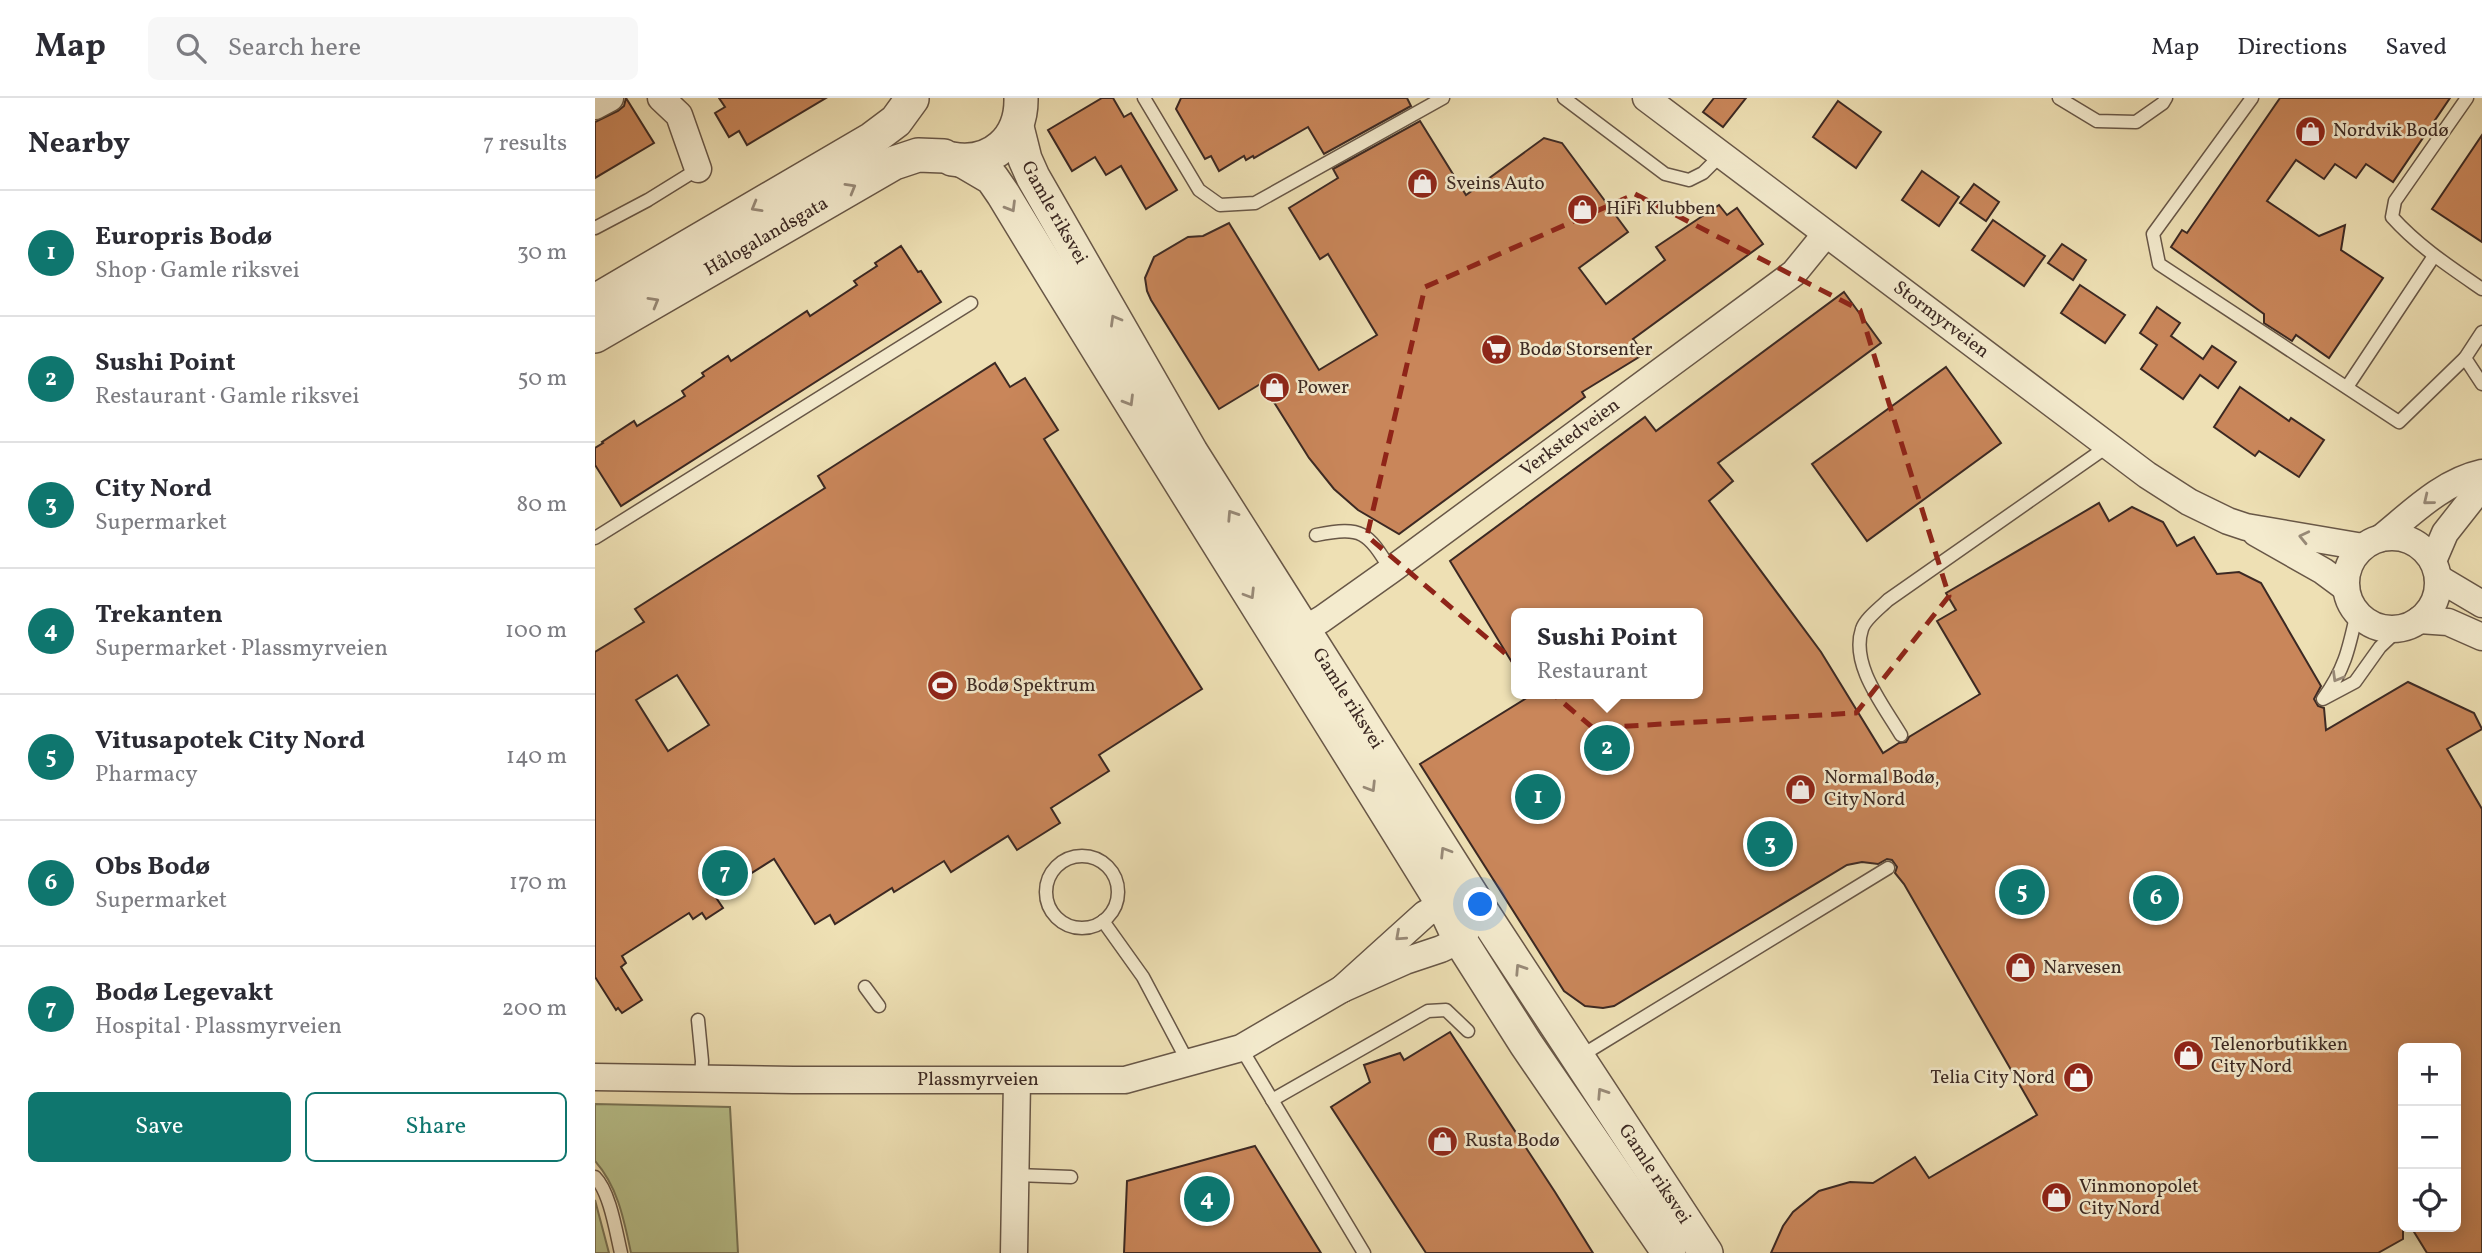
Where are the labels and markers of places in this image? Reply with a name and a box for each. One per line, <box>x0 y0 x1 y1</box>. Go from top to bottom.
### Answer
shop icon: Nordvik Bodø <box>2293 114 2327 148</box>
place label: Nordvik Bodø <box>2333 118 2449 144</box>
shop icon: Sveins Auto <box>1406 167 1440 201</box>
place label: Sveins Auto <box>1446 171 1545 197</box>
shop icon: HiFi Klubben <box>1566 192 1600 226</box>
place label: HiFi Klubben <box>1606 196 1716 222</box>
supermarket icon: Bodø Storsenter <box>1479 333 1513 367</box>
place label: Bodø Storsenter <box>1519 337 1653 363</box>
shop icon: Power <box>1257 371 1291 405</box>
place label: Power <box>1297 375 1349 401</box>
sports icon: Bodø Spektrum <box>926 669 960 703</box>
place label: Bodø Spektrum <box>966 673 1096 699</box>
pin: 2 <box>1584 722 1630 774</box>
place label: Normal Bodø, City Nord <box>1824 765 1939 813</box>
pin: 1 <box>1515 771 1561 823</box>
shop icon: Normal Bodø, City Nord <box>1784 772 1818 806</box>
pin: 3 <box>1747 818 1793 870</box>
pin: 7 <box>702 847 748 899</box>
pin: 5 <box>1999 866 2045 918</box>
pin: 6 <box>2133 872 2179 924</box>
shop icon: Narvesen <box>2003 951 2037 985</box>
place label: Narvesen <box>2043 955 2122 981</box>
place label: Telenorbutikken City Nord <box>2211 1032 2348 1080</box>
shop icon: Telenorbutikken City Nord <box>2171 1039 2205 1073</box>
shop icon: Telia City Nord <box>2061 1061 2095 1095</box>
place label: Telia City Nord <box>1930 1065 2055 1091</box>
shop icon: Rusta Bodø <box>1425 1124 1459 1158</box>
place label: Rusta Bodø <box>1465 1128 1560 1154</box>
pin: 4 <box>1184 1173 1230 1225</box>
place label: Vinmonopolet City Nord <box>2079 1174 2199 1222</box>
shop icon: Vinmonopolet City Nord <box>2039 1181 2073 1215</box>

